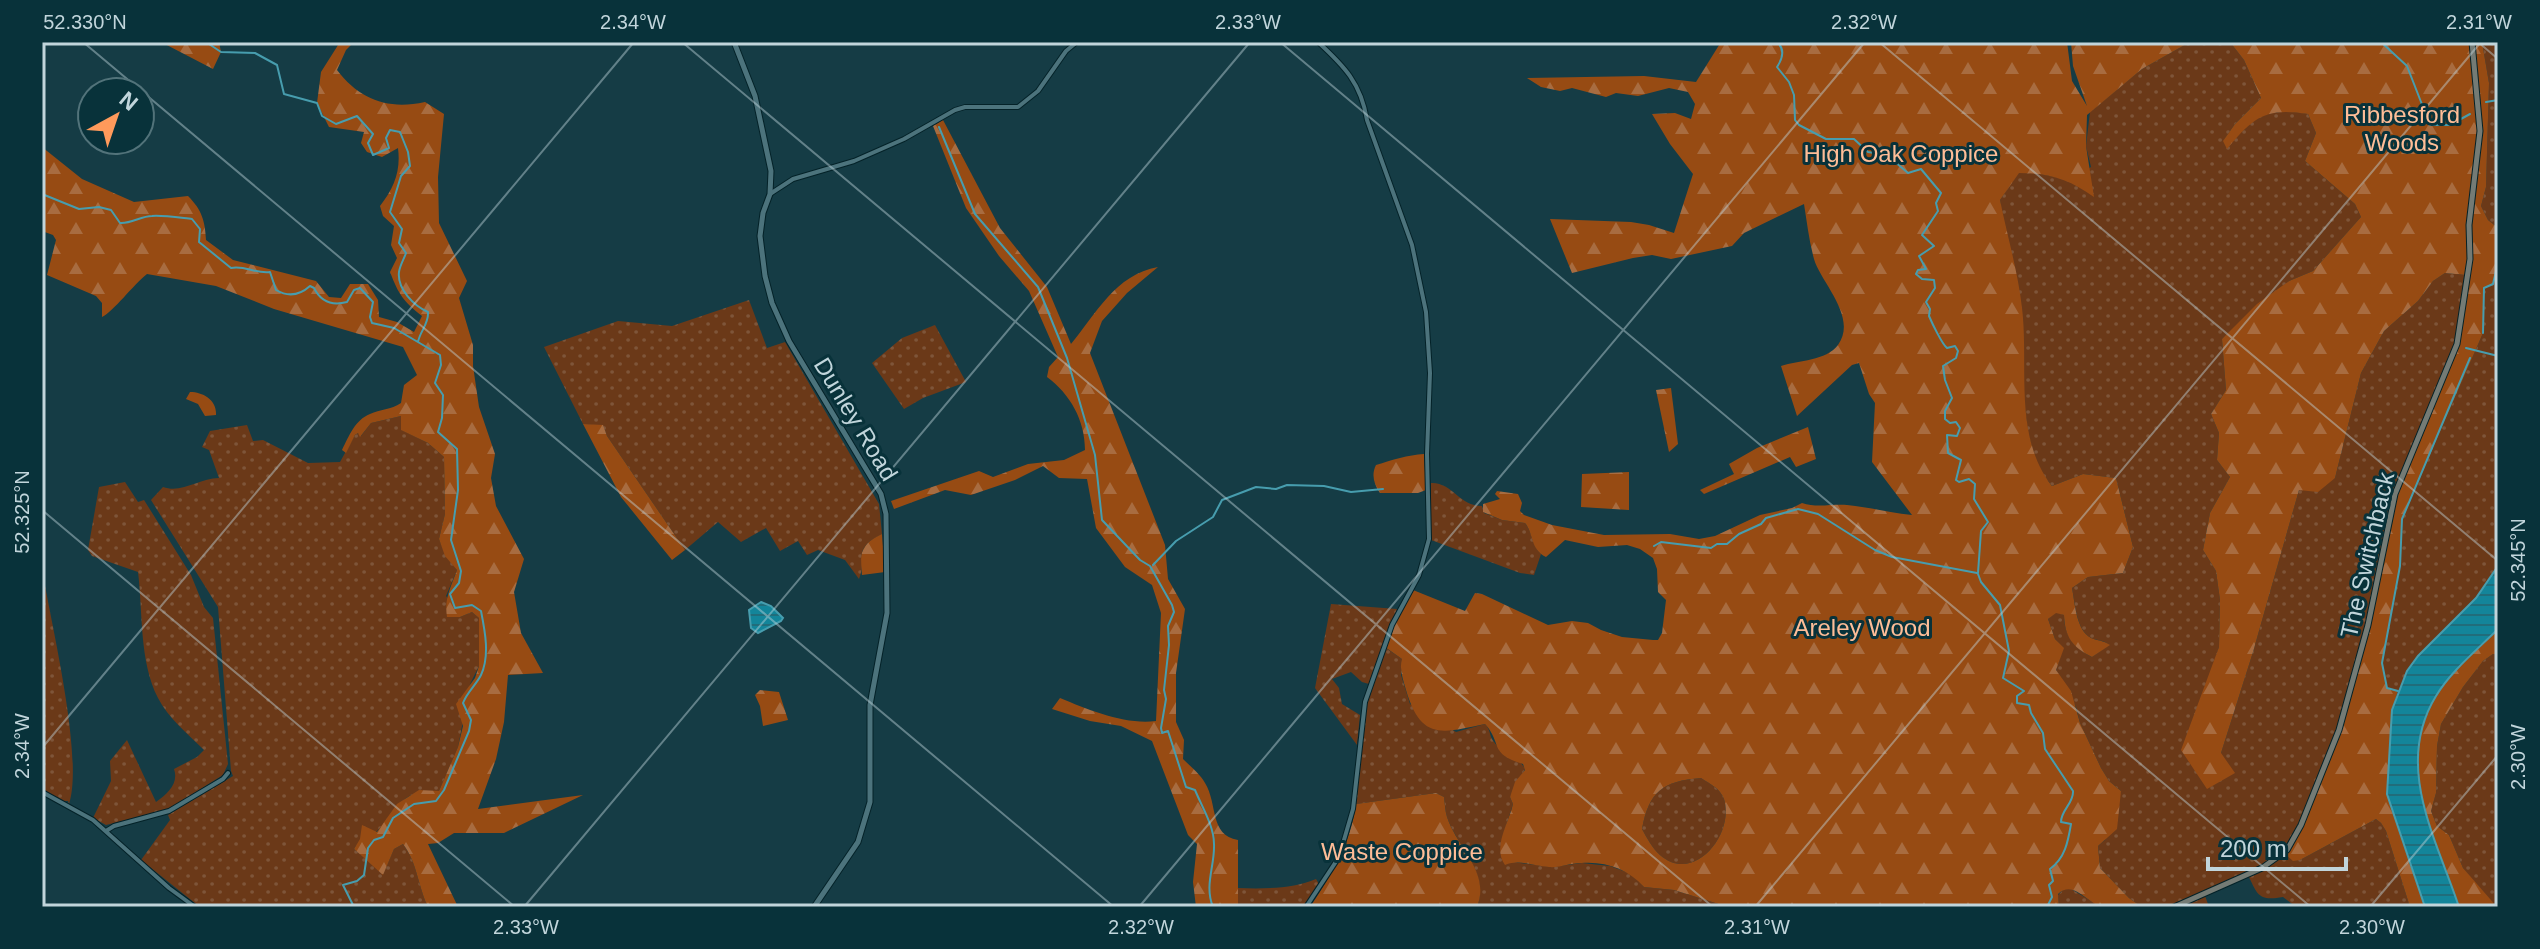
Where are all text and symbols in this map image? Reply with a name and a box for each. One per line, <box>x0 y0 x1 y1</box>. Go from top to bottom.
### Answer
text: 52.330°N <box>43 11 127 33</box>
text: 2.34°W <box>600 11 666 33</box>
text: 2.33°W <box>1215 11 1281 33</box>
text: 2.32°W <box>1831 11 1897 33</box>
text: 2.31°W <box>2446 11 2512 33</box>
north arrow <box>76 76 156 156</box>
text: N <box>114 86 143 116</box>
park label: Ribbesford Woods <box>2344 101 2460 156</box>
park label: High Oak Coppice <box>1804 140 1998 167</box>
street label: Dunley Road <box>809 353 903 485</box>
street label: The Switchback <box>2335 468 2399 641</box>
text: 52.325°N <box>11 470 33 554</box>
text: 52.345°N <box>2507 518 2529 602</box>
park label: Areley Wood <box>1794 614 1930 641</box>
text: 2.34°W <box>11 713 33 779</box>
text: 2.30°W <box>2507 724 2529 790</box>
scale bar <box>2208 821 2346 871</box>
text: 200 m <box>2220 835 2287 862</box>
park label: Waste Coppice <box>1321 838 1483 865</box>
text: 2.33°W <box>493 916 559 938</box>
text: 2.32°W <box>1108 916 1174 938</box>
text: 2.31°W <box>1724 916 1790 938</box>
text: 2.30°W <box>2339 916 2405 938</box>

